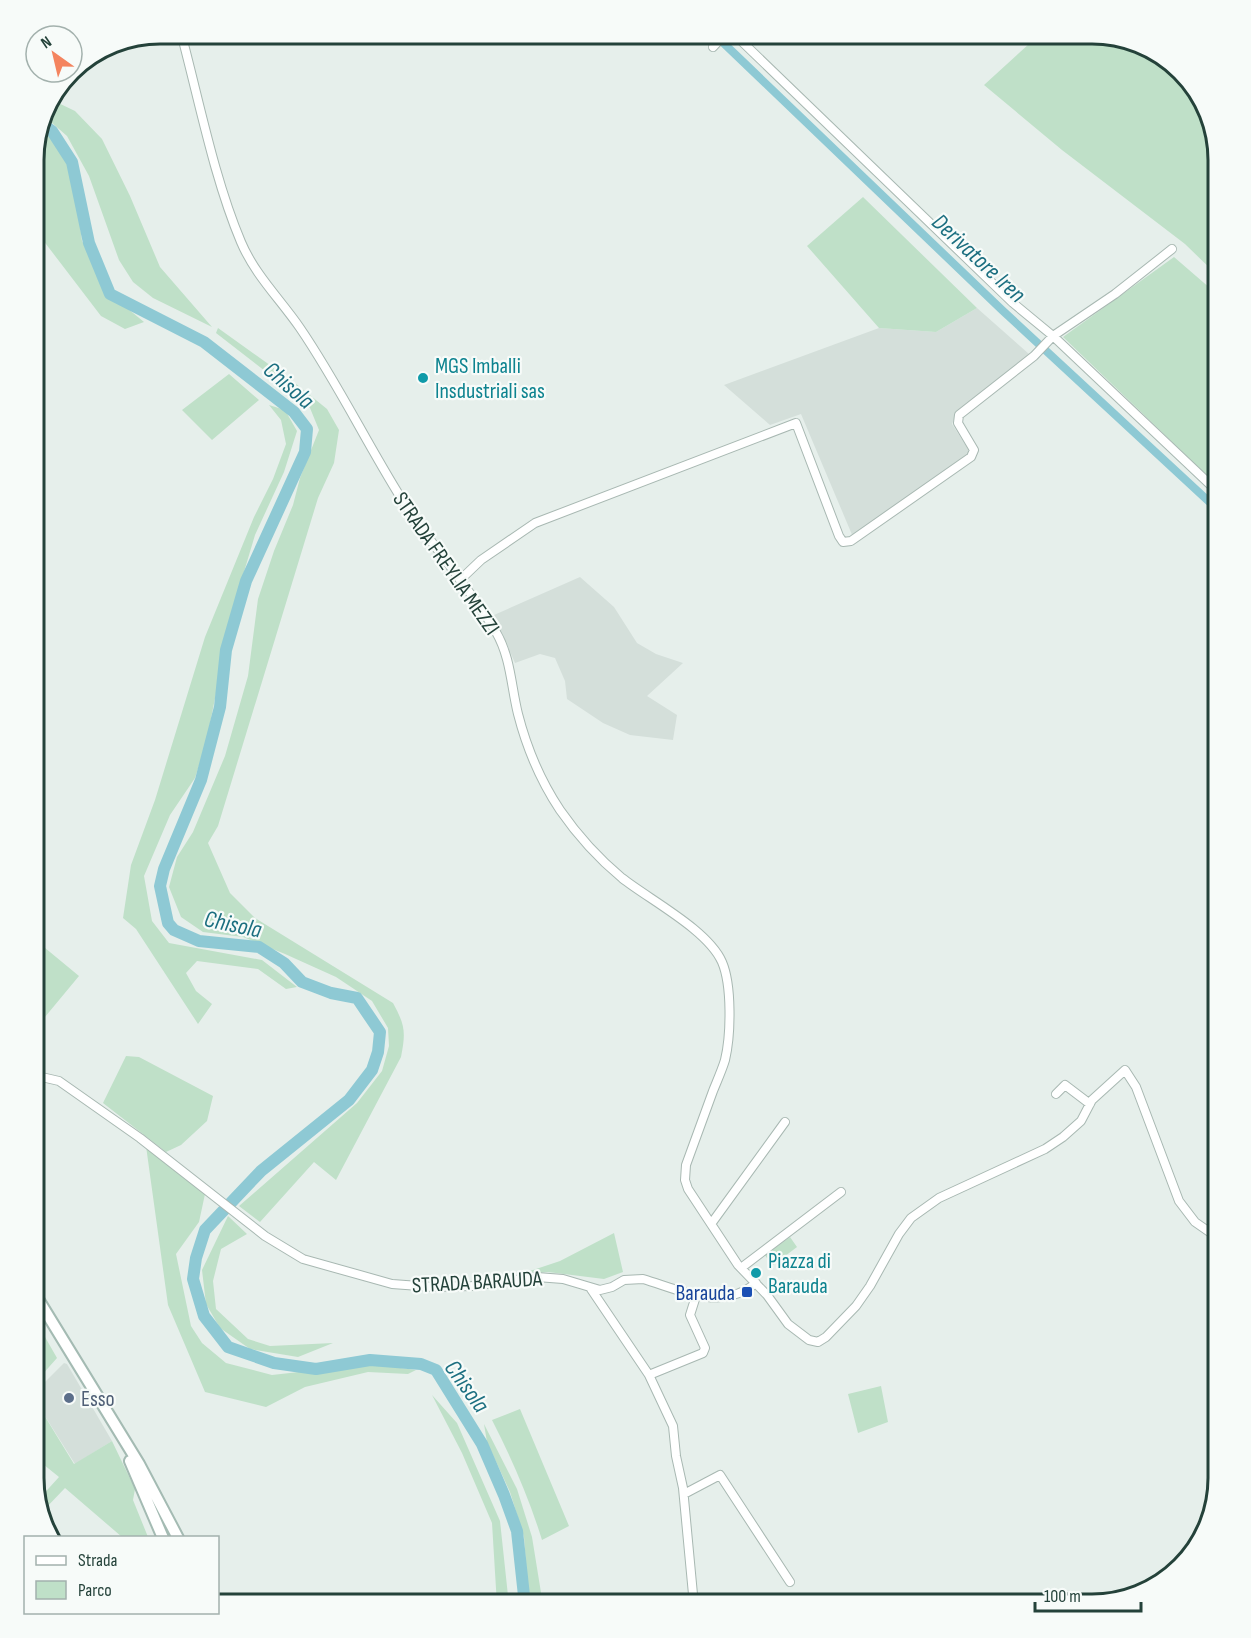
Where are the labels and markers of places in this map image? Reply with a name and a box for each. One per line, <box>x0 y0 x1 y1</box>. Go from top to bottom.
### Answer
place label: MGS Imballi Insdustriali sas <box>435 353 545 405</box>
marker: MGS Imballi Insdustriali sas <box>416 371 430 385</box>
place label: Piazza di Barauda <box>768 1248 831 1300</box>
marker: Piazza di Barauda <box>749 1266 763 1280</box>
place label: Barauda <box>675 1280 735 1307</box>
marker: Barauda <box>740 1285 754 1299</box>
place label: Esso <box>81 1386 115 1413</box>
marker: Esso <box>62 1391 76 1405</box>

